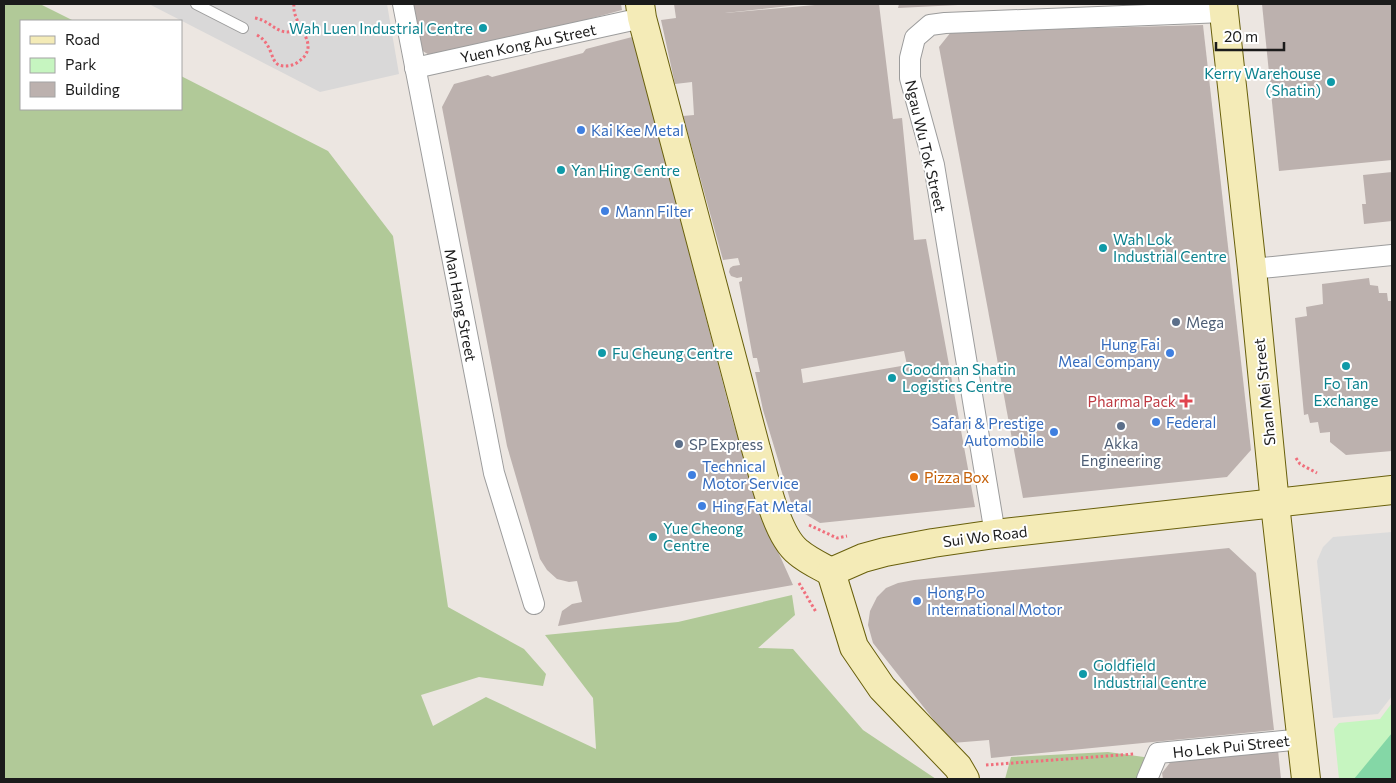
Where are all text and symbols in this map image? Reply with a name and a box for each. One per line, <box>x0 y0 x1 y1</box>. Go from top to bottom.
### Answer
place label: Wah Luen Industrial Centre <box>289 19 473 37</box>
legend <box>20 20 182 110</box>
street label: Yuen Kong Au Street <box>458 20 598 66</box>
scale bar <box>1216 20 1284 52</box>
marker: Wah Luen Industrial Centre <box>477 22 489 34</box>
text: 20 m <box>1224 27 1258 45</box>
text: Road <box>65 30 100 48</box>
text: Park <box>65 55 96 73</box>
place label: Kerry Warehouse (Shatin) <box>1204 64 1321 99</box>
marker: Kerry Warehouse (Shatin) <box>1325 76 1337 88</box>
street label: Ngau Wu Tok Street <box>902 78 950 214</box>
text: Building <box>65 80 120 98</box>
place label: Kai Kee Metal <box>591 121 684 139</box>
marker: Kai Kee Metal <box>575 124 587 136</box>
place label: Yan Hing Centre <box>571 161 680 179</box>
marker: Yan Hing Centre <box>555 164 567 176</box>
place label: Mann Filter <box>615 202 693 220</box>
marker: Mann Filter <box>599 205 611 217</box>
place label: Wah Lok Industrial Centre <box>1113 230 1227 265</box>
marker: Wah Lok Industrial Centre <box>1097 242 1109 254</box>
street label: Man Hang Street <box>441 247 481 363</box>
place label: Mega <box>1186 313 1224 331</box>
marker: Mega <box>1170 316 1182 328</box>
place label: Hung Fai Meal Company <box>1058 335 1160 370</box>
street label: Shan Mei Street <box>1249 337 1279 447</box>
place label: Fu Cheung Centre <box>612 344 733 362</box>
marker: Fu Cheung Centre <box>596 347 608 359</box>
marker: Hung Fai Meal Company <box>1164 347 1176 359</box>
place label: Goodman Shatin Logistics Centre <box>902 360 1016 395</box>
marker: Fo Tan Exchange <box>1340 360 1352 372</box>
marker: Goodman Shatin Logistics Centre <box>886 372 898 384</box>
place label: Fo Tan Exchange <box>1314 374 1379 409</box>
place label: Pharma Pack <box>1088 392 1176 410</box>
marker: Pharma Pack <box>1180 395 1192 407</box>
place label: Federal <box>1166 413 1216 431</box>
place label: Safari & Prestige Automobile <box>931 414 1044 449</box>
marker: Federal <box>1150 416 1162 428</box>
marker: Akka Engineering <box>1115 420 1127 432</box>
marker: Safari & Prestige Automobile <box>1048 426 1060 438</box>
place label: Akka Engineering <box>1081 434 1161 469</box>
place label: SP Express <box>689 435 763 453</box>
marker: SP Express <box>673 438 685 450</box>
place label: Technical Motor Service <box>702 457 799 492</box>
place label: Pizza Box <box>924 468 989 486</box>
marker: Technical Motor Service <box>686 469 698 481</box>
marker: Pizza Box <box>908 471 920 483</box>
place label: Hing Fat Metal <box>712 497 812 515</box>
marker: Hing Fat Metal <box>696 500 708 512</box>
place label: Yue Cheong Centre <box>663 519 743 554</box>
street label: Sui Wo Road <box>942 522 1028 550</box>
marker: Yue Cheong Centre <box>647 531 659 543</box>
place label: Hong Po International Motor <box>927 583 1062 618</box>
marker: Hong Po International Motor <box>911 595 923 607</box>
place label: Goldfield Industrial Centre <box>1093 656 1207 691</box>
marker: Goldfield Industrial Centre <box>1077 668 1089 680</box>
street label: Ho Lek Pui Street <box>1172 731 1290 761</box>

